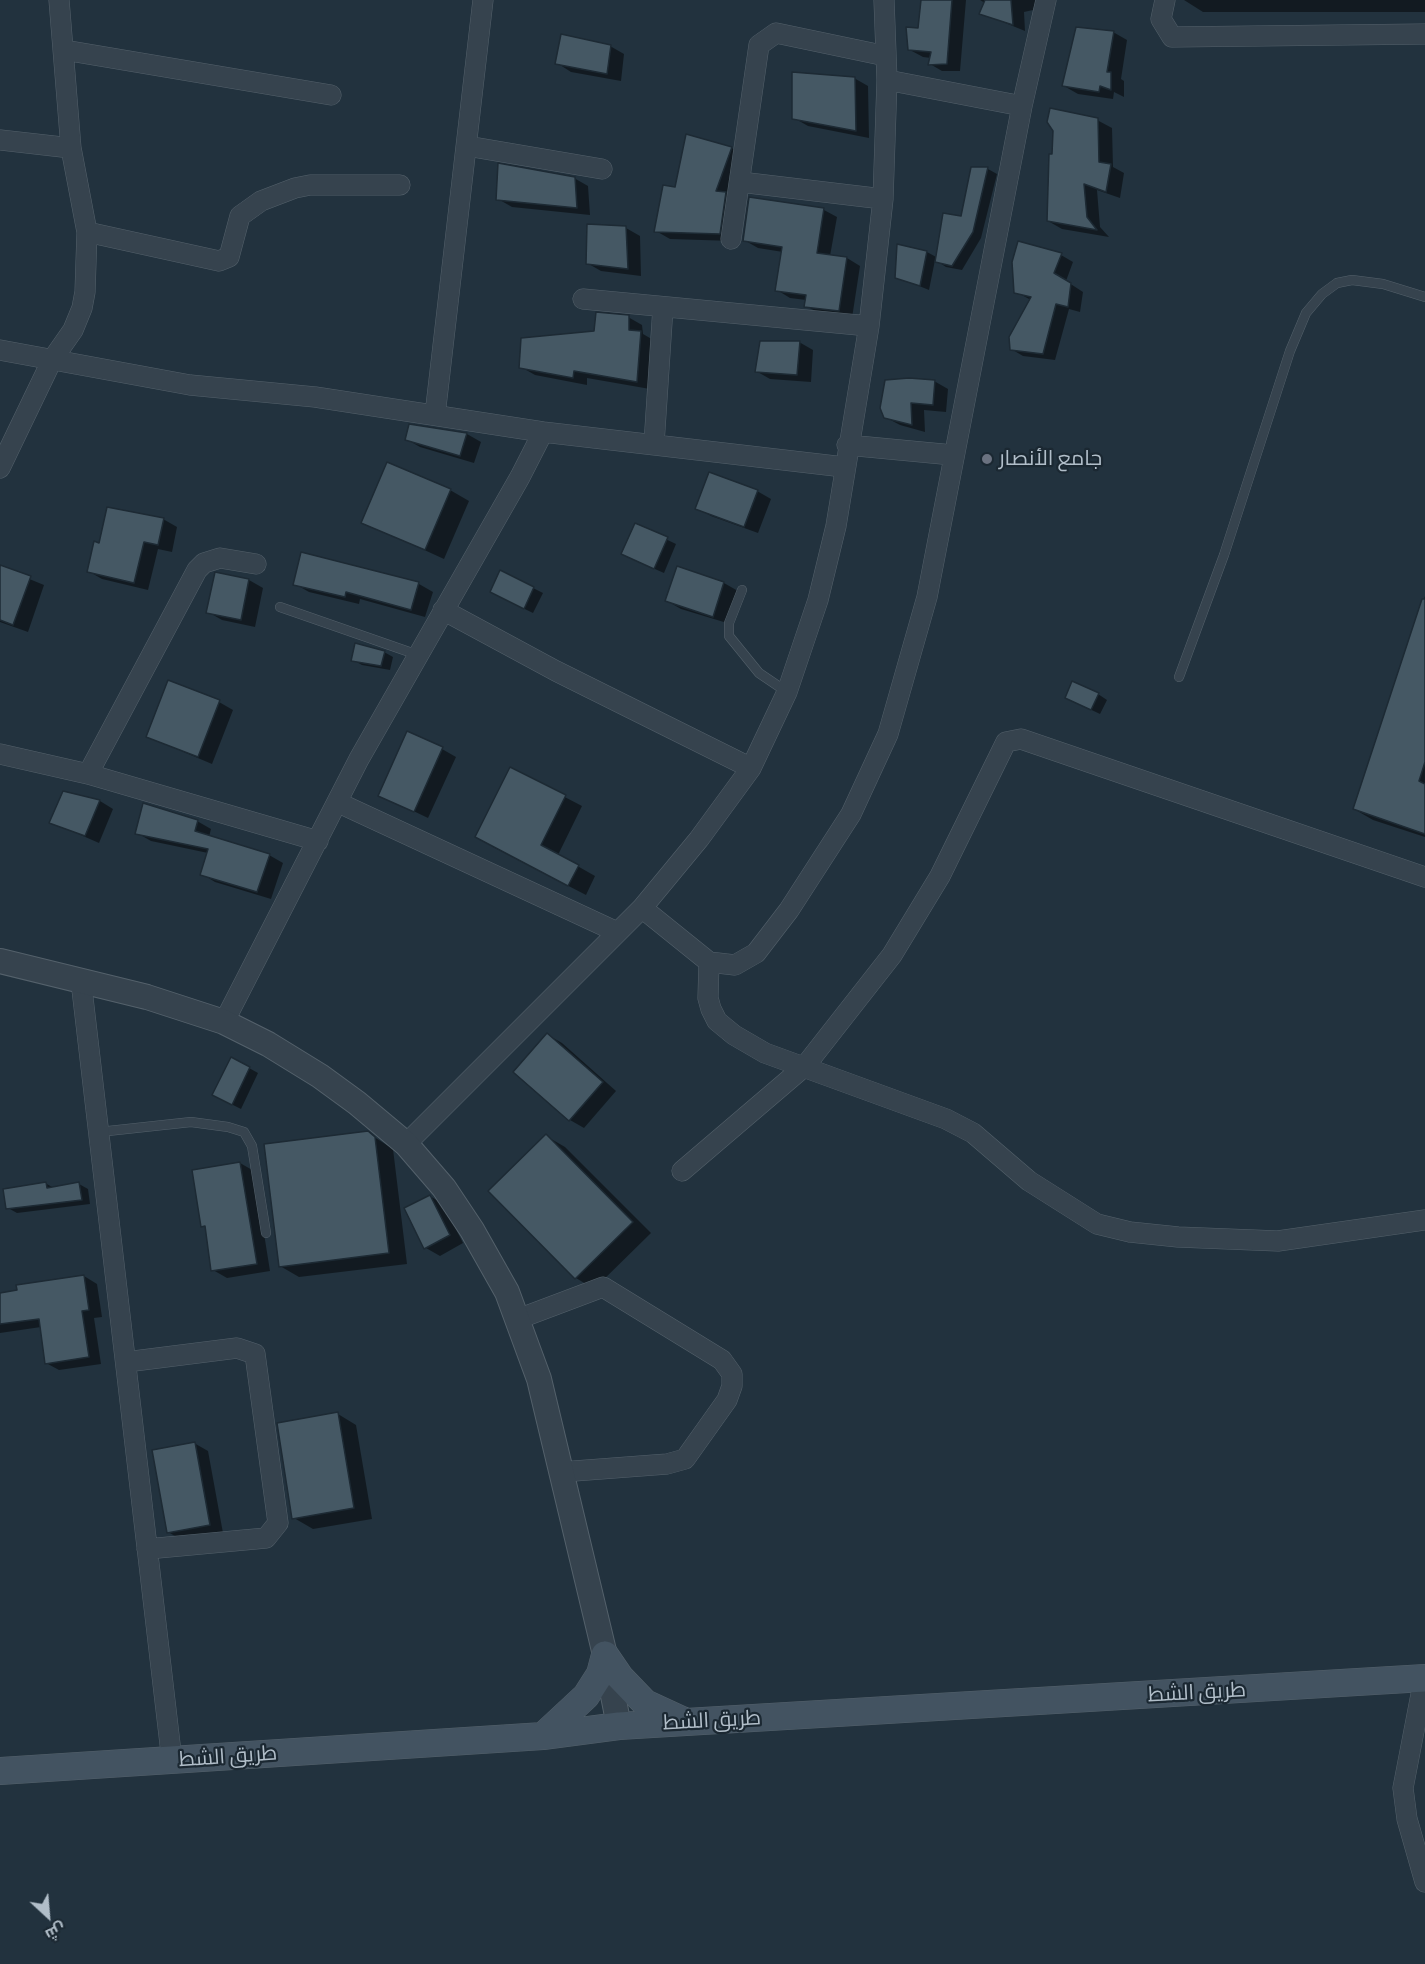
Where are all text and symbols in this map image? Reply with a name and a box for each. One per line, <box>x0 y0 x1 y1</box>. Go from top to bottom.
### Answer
place label: جامع الأنصار <box>999 446 1102 472</box>
marker: جامع الأنصار <box>980 452 994 466</box>
street label: طريق الشط <box>1147 1678 1247 1708</box>
street label: طريق الشط <box>662 1706 762 1736</box>
street label: طريق الشط <box>178 1741 278 1773</box>
north arrow <box>18 1886 78 1946</box>
text: ش <box>42 1918 70 1947</box>

